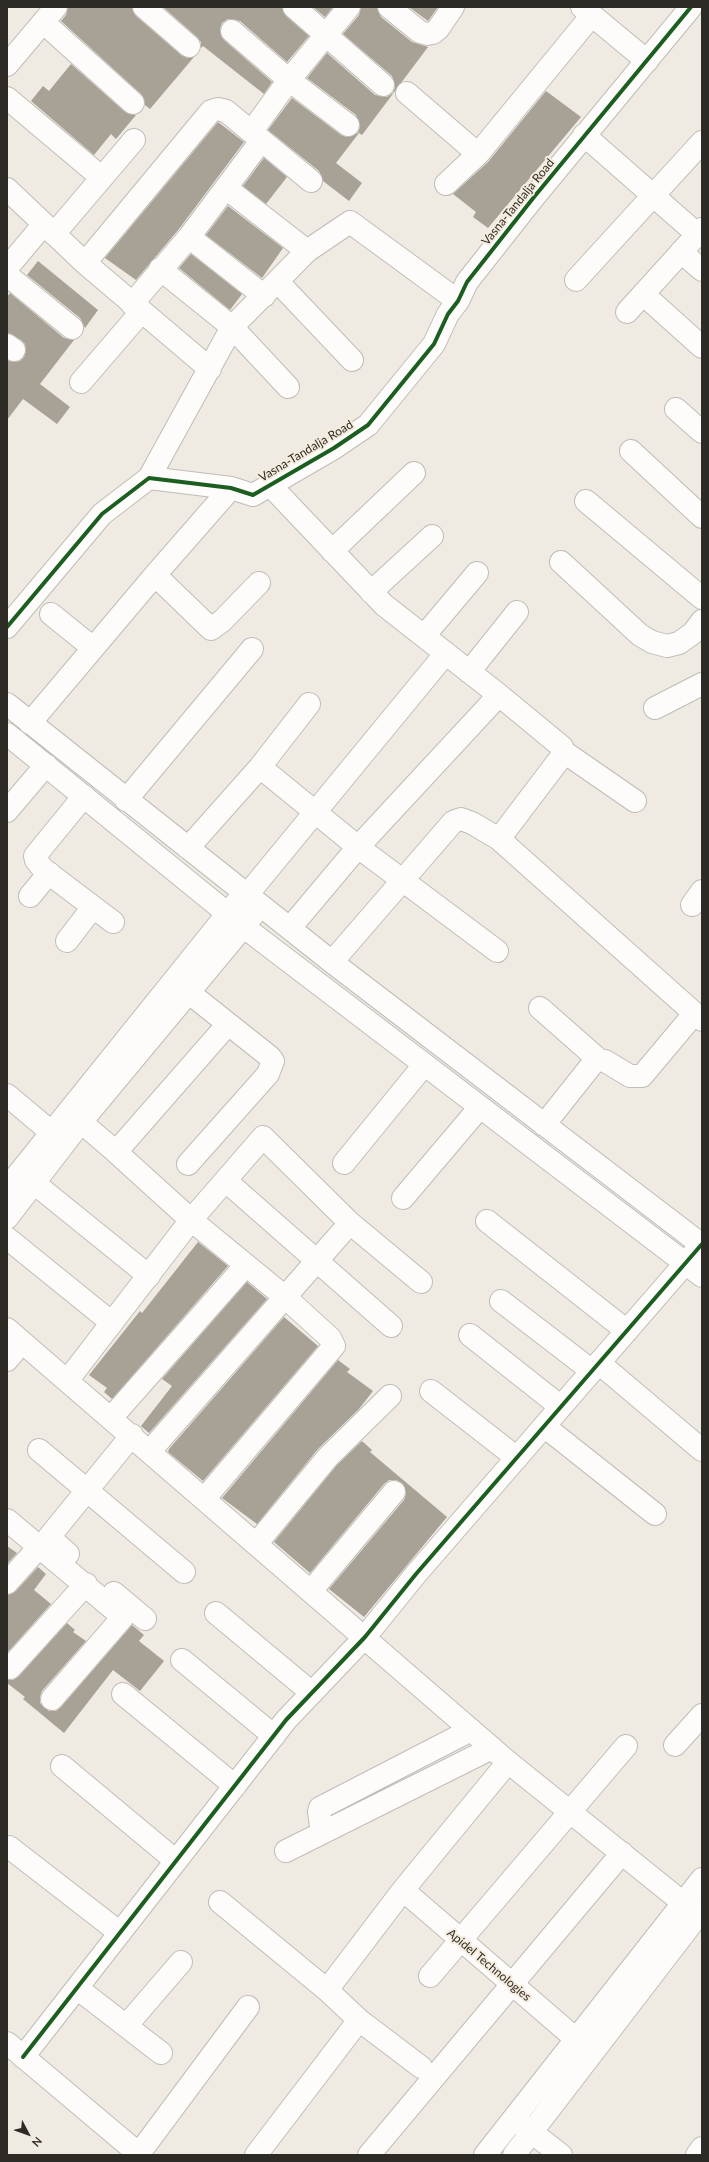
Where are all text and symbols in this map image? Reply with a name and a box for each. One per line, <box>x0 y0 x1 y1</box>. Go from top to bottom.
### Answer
street label: Vasna-Tandalja Road <box>479 156 557 248</box>
street label: Vasna-Tandalja Road <box>256 417 356 485</box>
street label: Apidel Technologies <box>444 1926 534 2004</box>
north arrow <box>8 2114 48 2154</box>
text: N <box>30 2135 45 2150</box>

